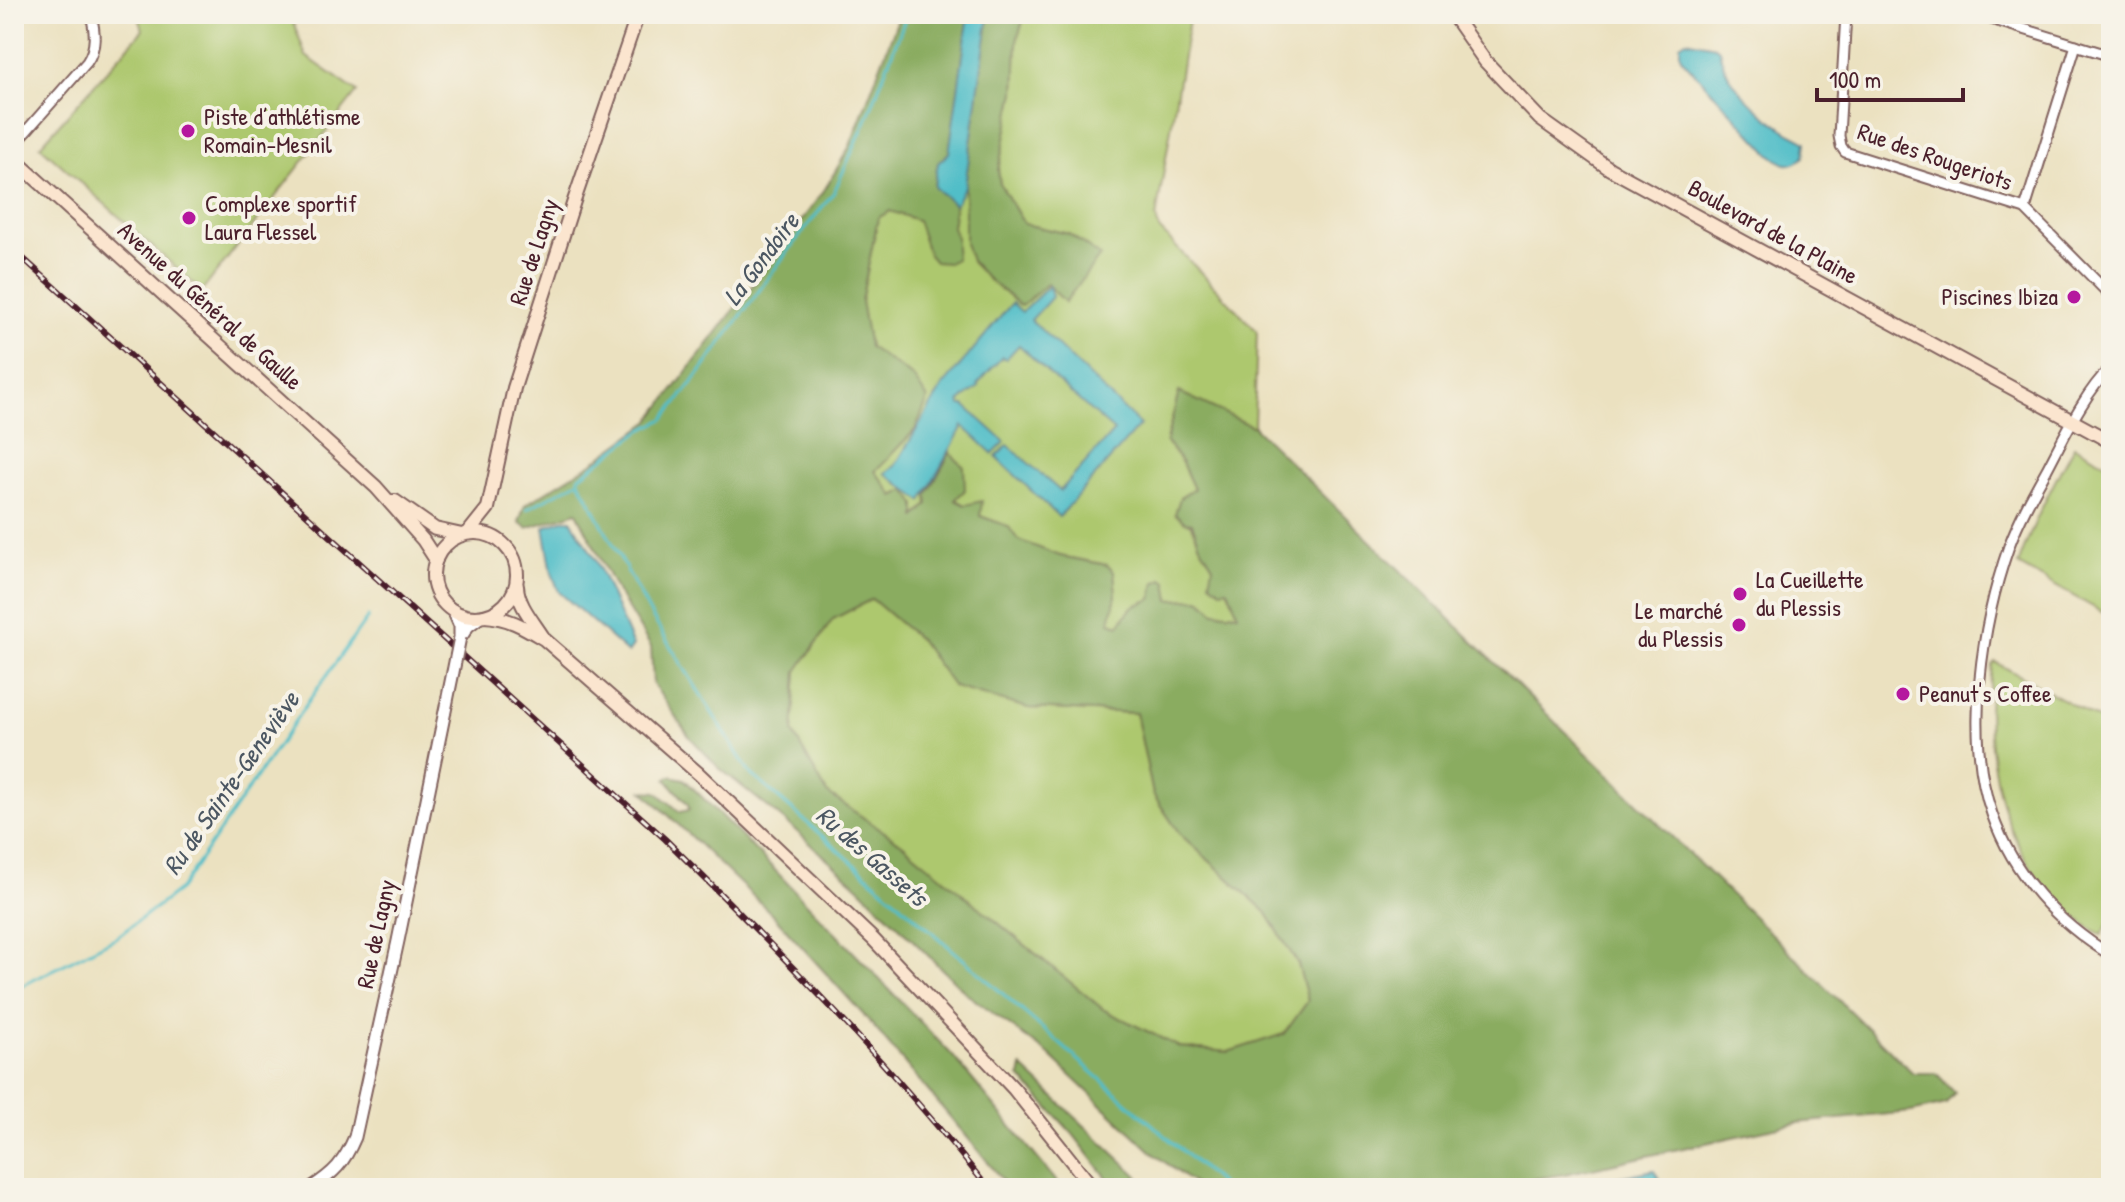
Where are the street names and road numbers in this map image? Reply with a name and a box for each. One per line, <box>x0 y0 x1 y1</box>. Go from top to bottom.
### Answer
street label: Rue des Rougeriots <box>1854 115 2017 197</box>
street label: Boulevard de la Plaine <box>1683 171 1864 291</box>
street label: Rue de Lagny <box>501 194 565 309</box>
street label: Avenue du Général de Gaulle <box>112 214 310 397</box>
street label: Rue de Lagny <box>348 877 402 991</box>

